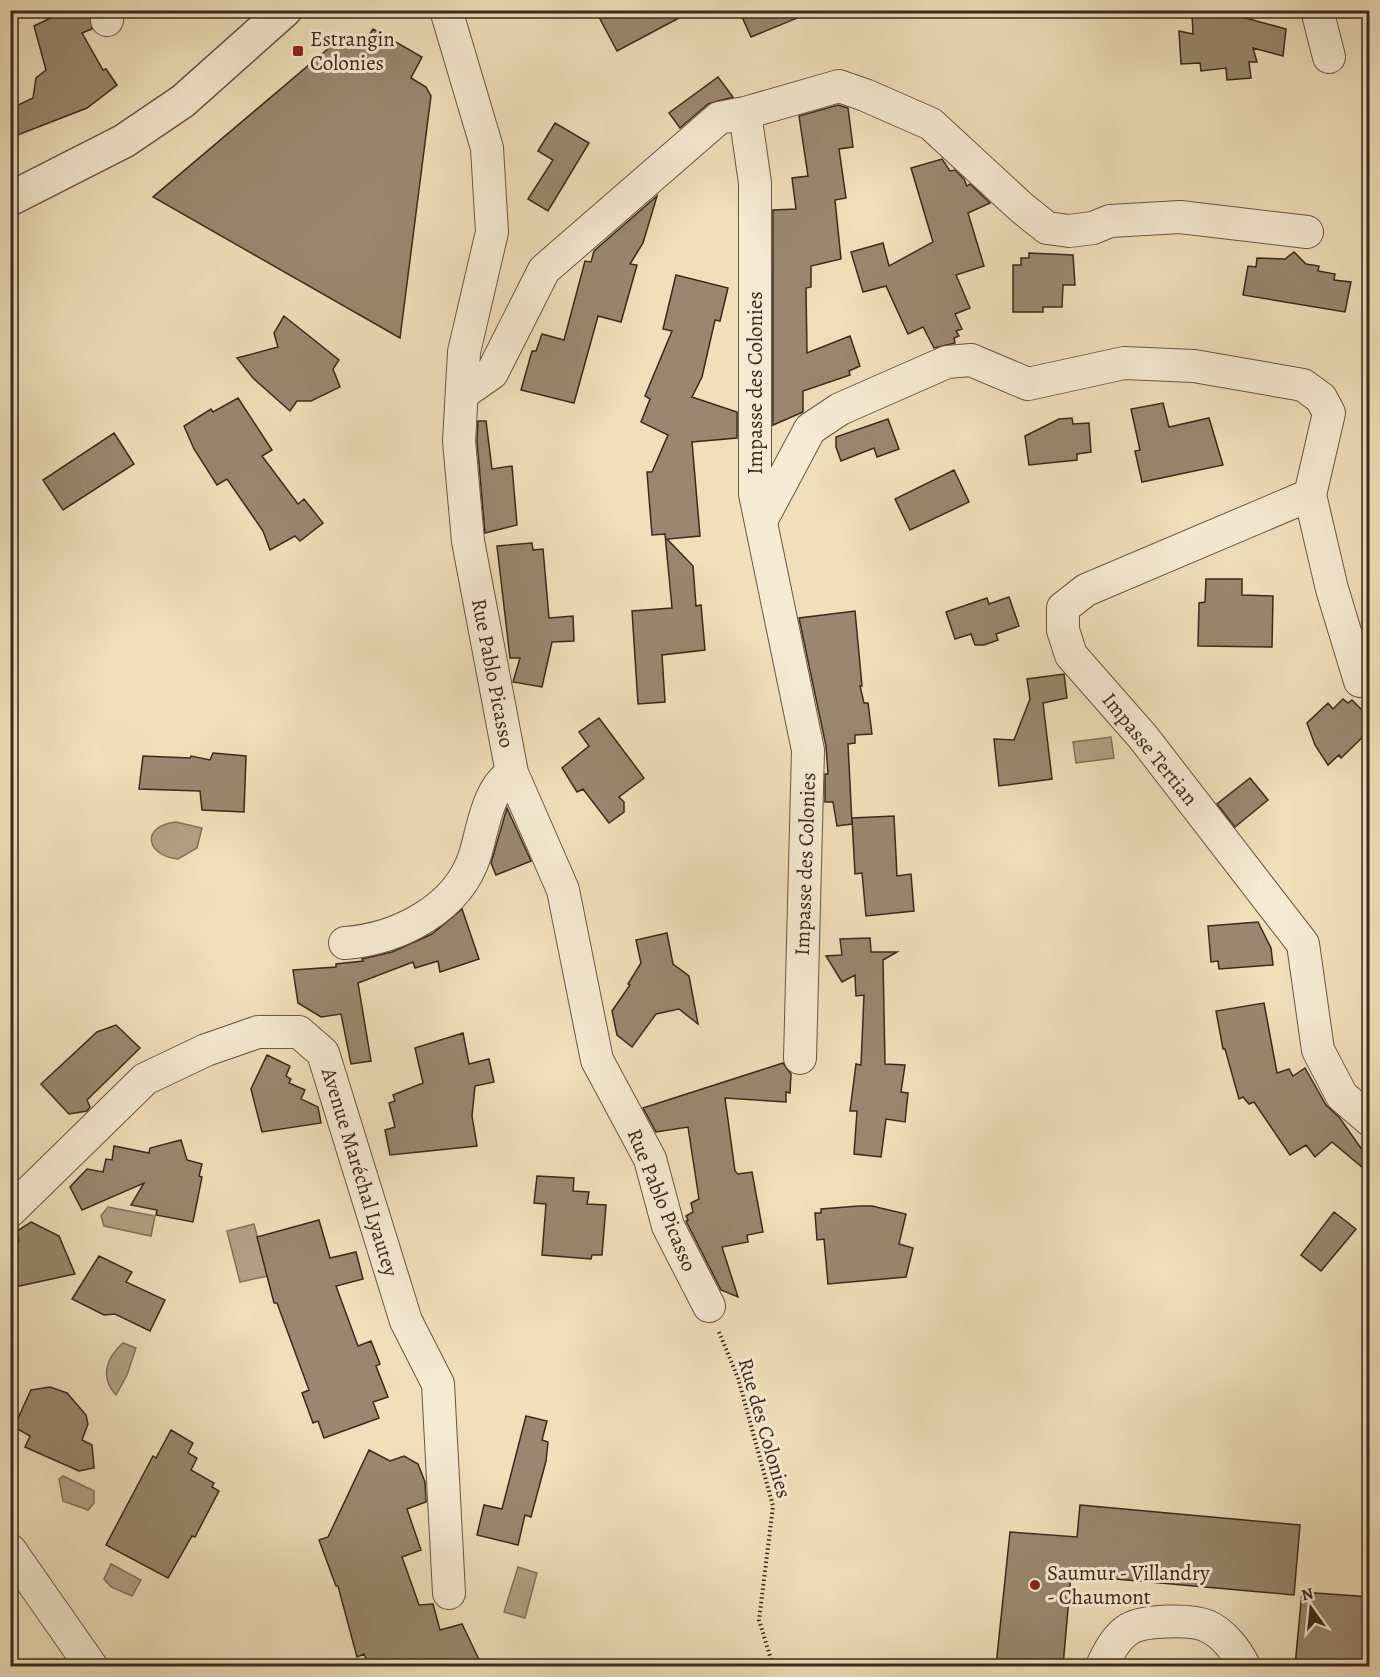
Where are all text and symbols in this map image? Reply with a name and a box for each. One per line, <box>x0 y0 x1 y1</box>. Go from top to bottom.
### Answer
place label: Estrangin Colonies <box>310 25 395 77</box>
marker: Estrangin Colonies <box>291 44 305 58</box>
street label: Impasse des Colonies <box>741 291 769 475</box>
street label: Rue Pablo Picasso <box>465 596 521 750</box>
street label: Impasse Tertian <box>1096 687 1204 811</box>
street label: Impasse des Colonies <box>788 772 822 956</box>
street label: Avenue Maréchal Lyautey <box>315 1063 405 1280</box>
street label: Rue Pablo Picasso <box>621 1124 703 1276</box>
street label: Rue des Colonies <box>732 1355 798 1501</box>
place label: Saumur - Villandry - Chaumont <box>1047 1559 1210 1611</box>
marker: Saumur - Villandry - Chaumont <box>1028 1578 1042 1592</box>
north arrow <box>1281 1578 1341 1638</box>
text: N <box>1299 1582 1316 1607</box>

